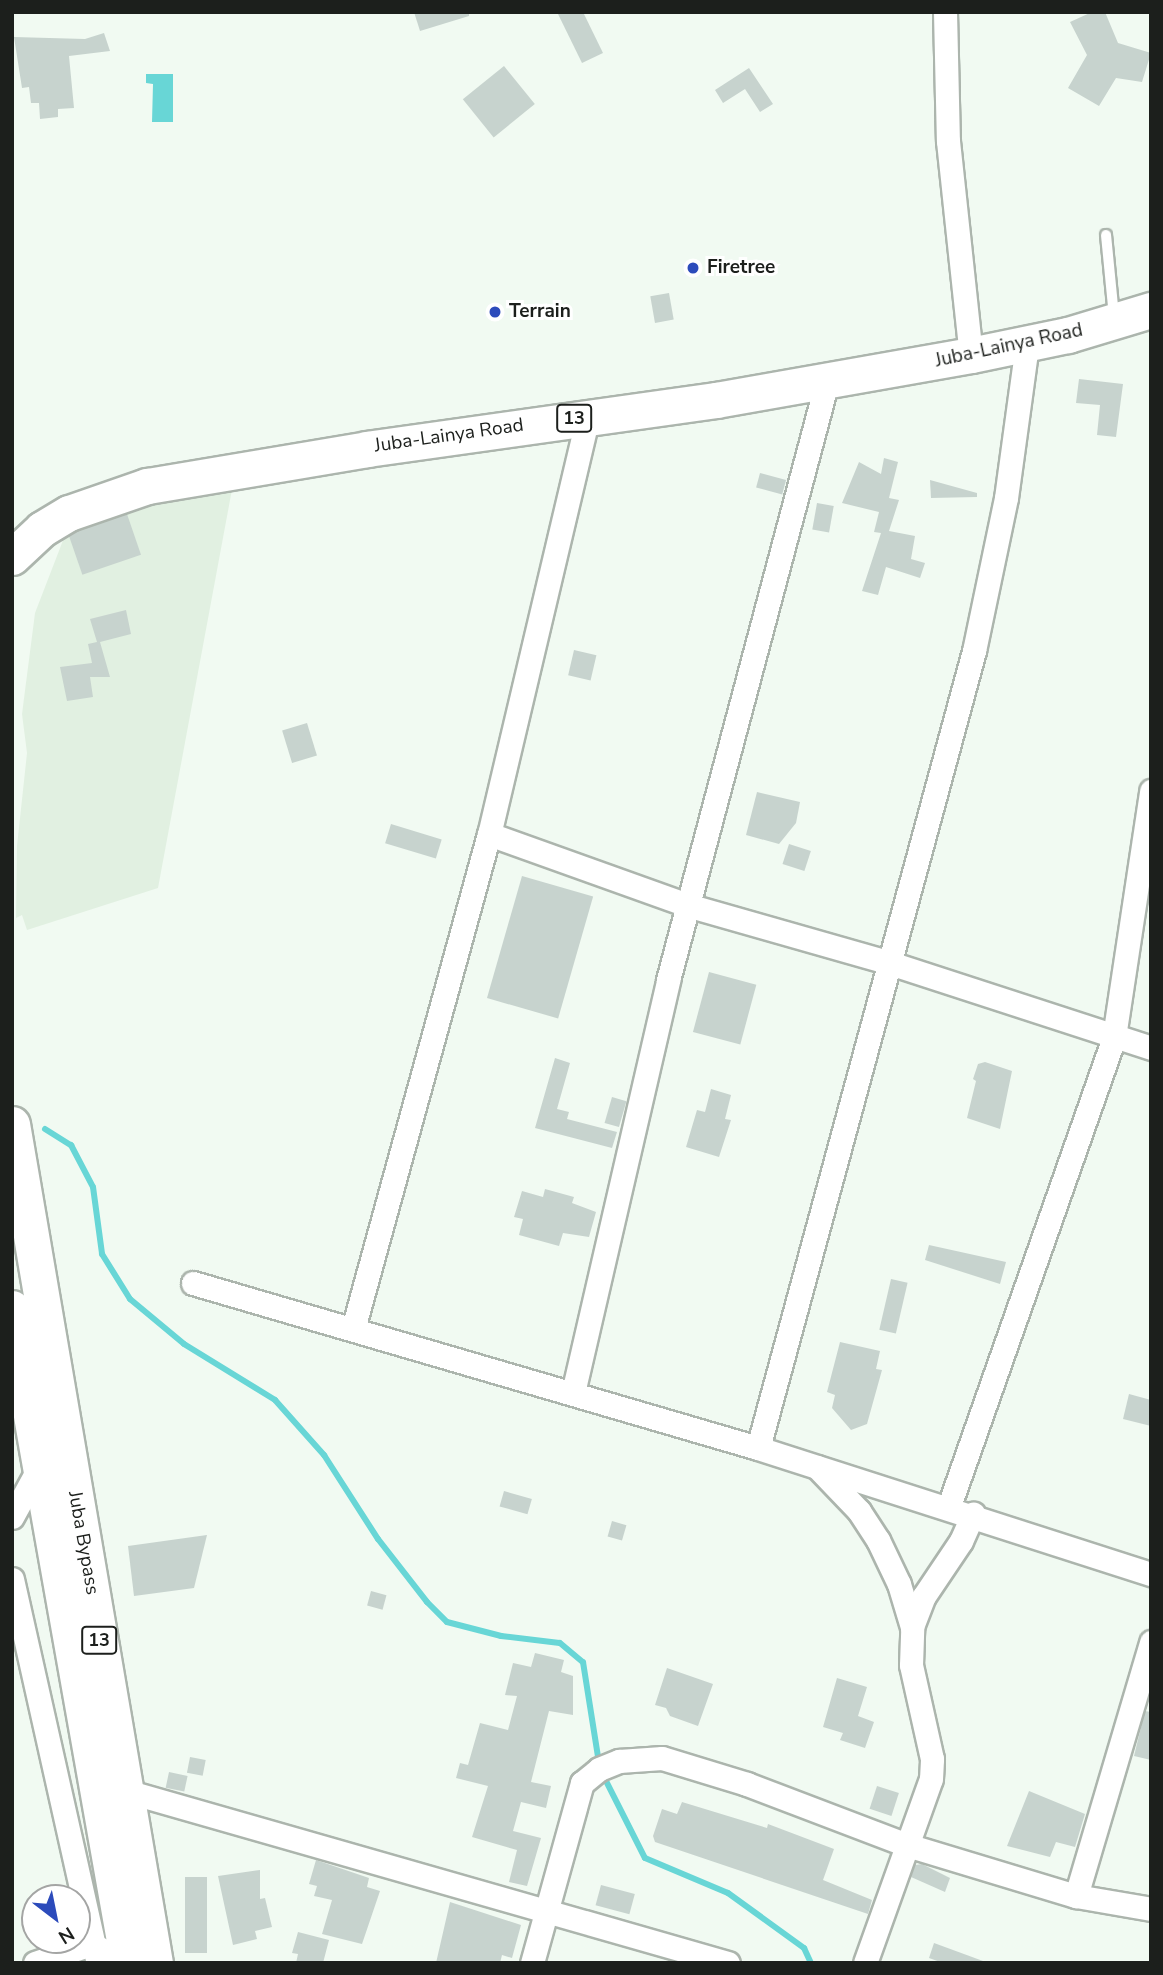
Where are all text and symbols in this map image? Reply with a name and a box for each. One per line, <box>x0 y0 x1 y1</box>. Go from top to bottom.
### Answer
place label: Firetree <box>707 257 775 279</box>
marker: Firetree <box>685 260 701 276</box>
place label: Terrain <box>509 301 571 323</box>
marker: Terrain <box>487 304 503 320</box>
street label: Juba-Lainya Road <box>933 319 1085 373</box>
road number: 13 <box>555 404 593 432</box>
street label: Juba-Lainya Road <box>373 414 525 458</box>
street label: Juba Bypass <box>63 1489 103 1597</box>
road number: 13 <box>80 1625 118 1654</box>
north arrow <box>21 1884 91 1954</box>
text: N <box>53 1920 79 1950</box>

